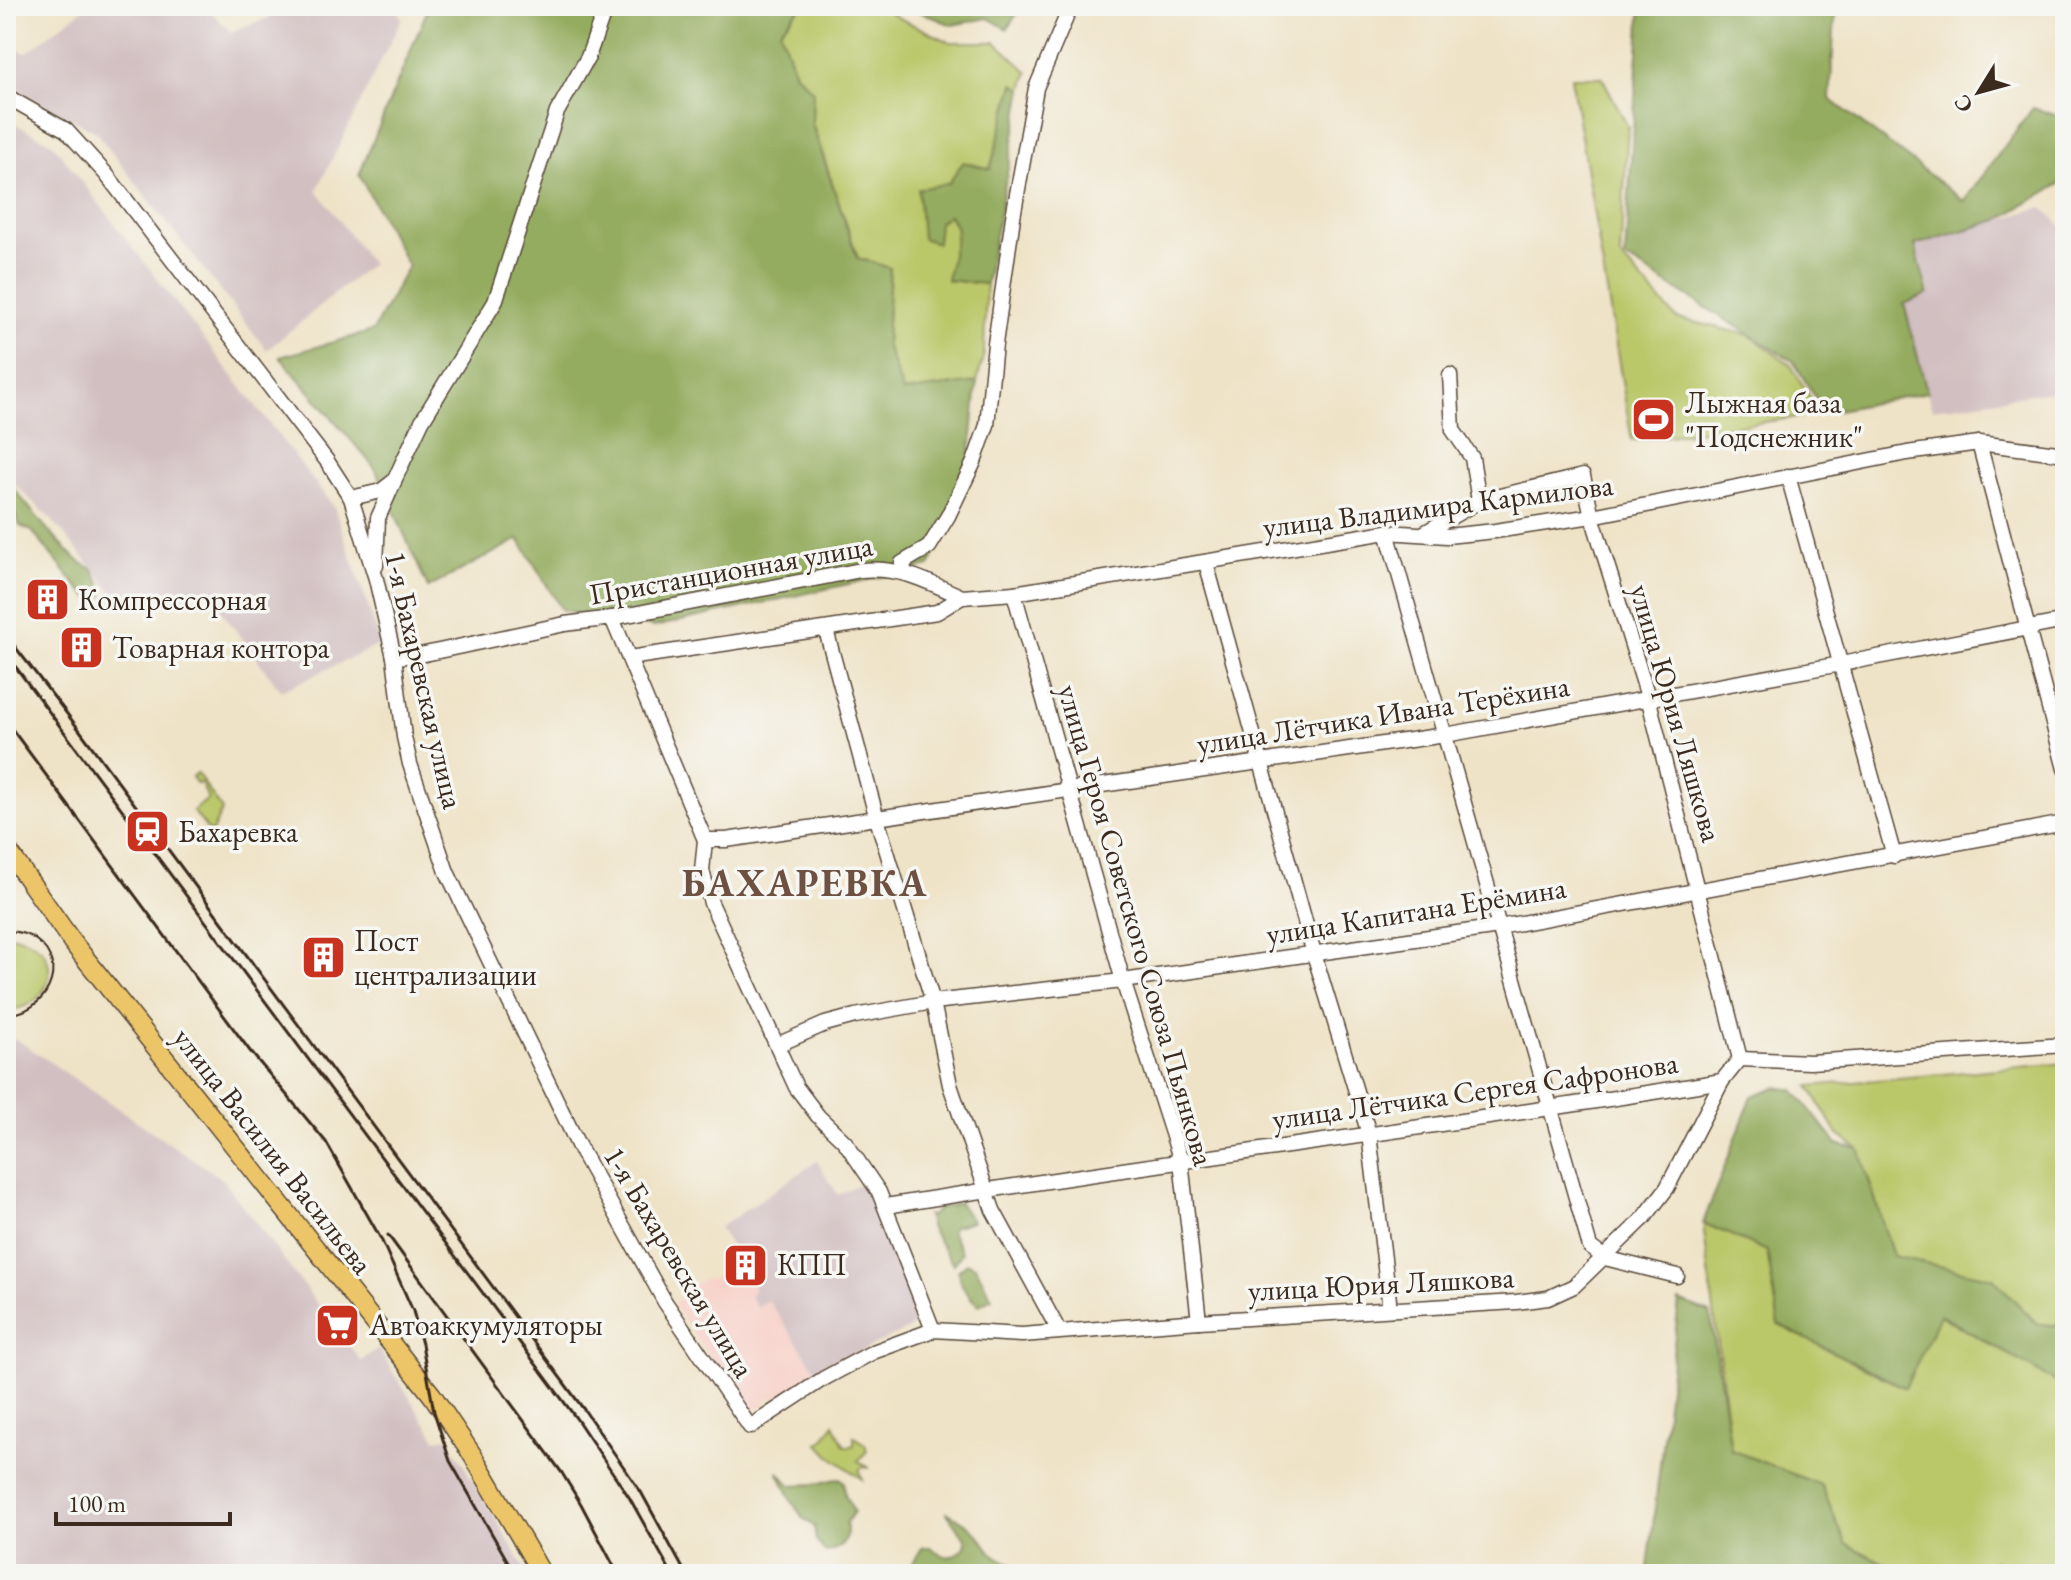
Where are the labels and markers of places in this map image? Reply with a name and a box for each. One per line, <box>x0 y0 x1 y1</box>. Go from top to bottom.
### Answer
place label: Лыжная база "Подснежник" <box>1685 383 1863 456</box>
sports icon: Лыжная база "Подснежник" <box>1630 396 1678 444</box>
building icon: Компрессорная <box>23 576 71 624</box>
place label: Компрессорная <box>78 580 267 619</box>
building icon: Товарная контора <box>57 624 105 672</box>
place label: Товарная контора <box>112 628 329 667</box>
station icon: Бахаревка <box>123 808 171 856</box>
place label: Бахаревка <box>178 812 298 851</box>
place label: Пост централизации <box>354 921 537 994</box>
building icon: Пост централизации <box>299 934 347 982</box>
building icon: КПП <box>722 1241 770 1289</box>
place label: КПП <box>777 1245 847 1284</box>
supermarket icon: Автоаккумуляторы <box>314 1301 362 1349</box>
place label: Автоаккумуляторы <box>368 1305 603 1344</box>

